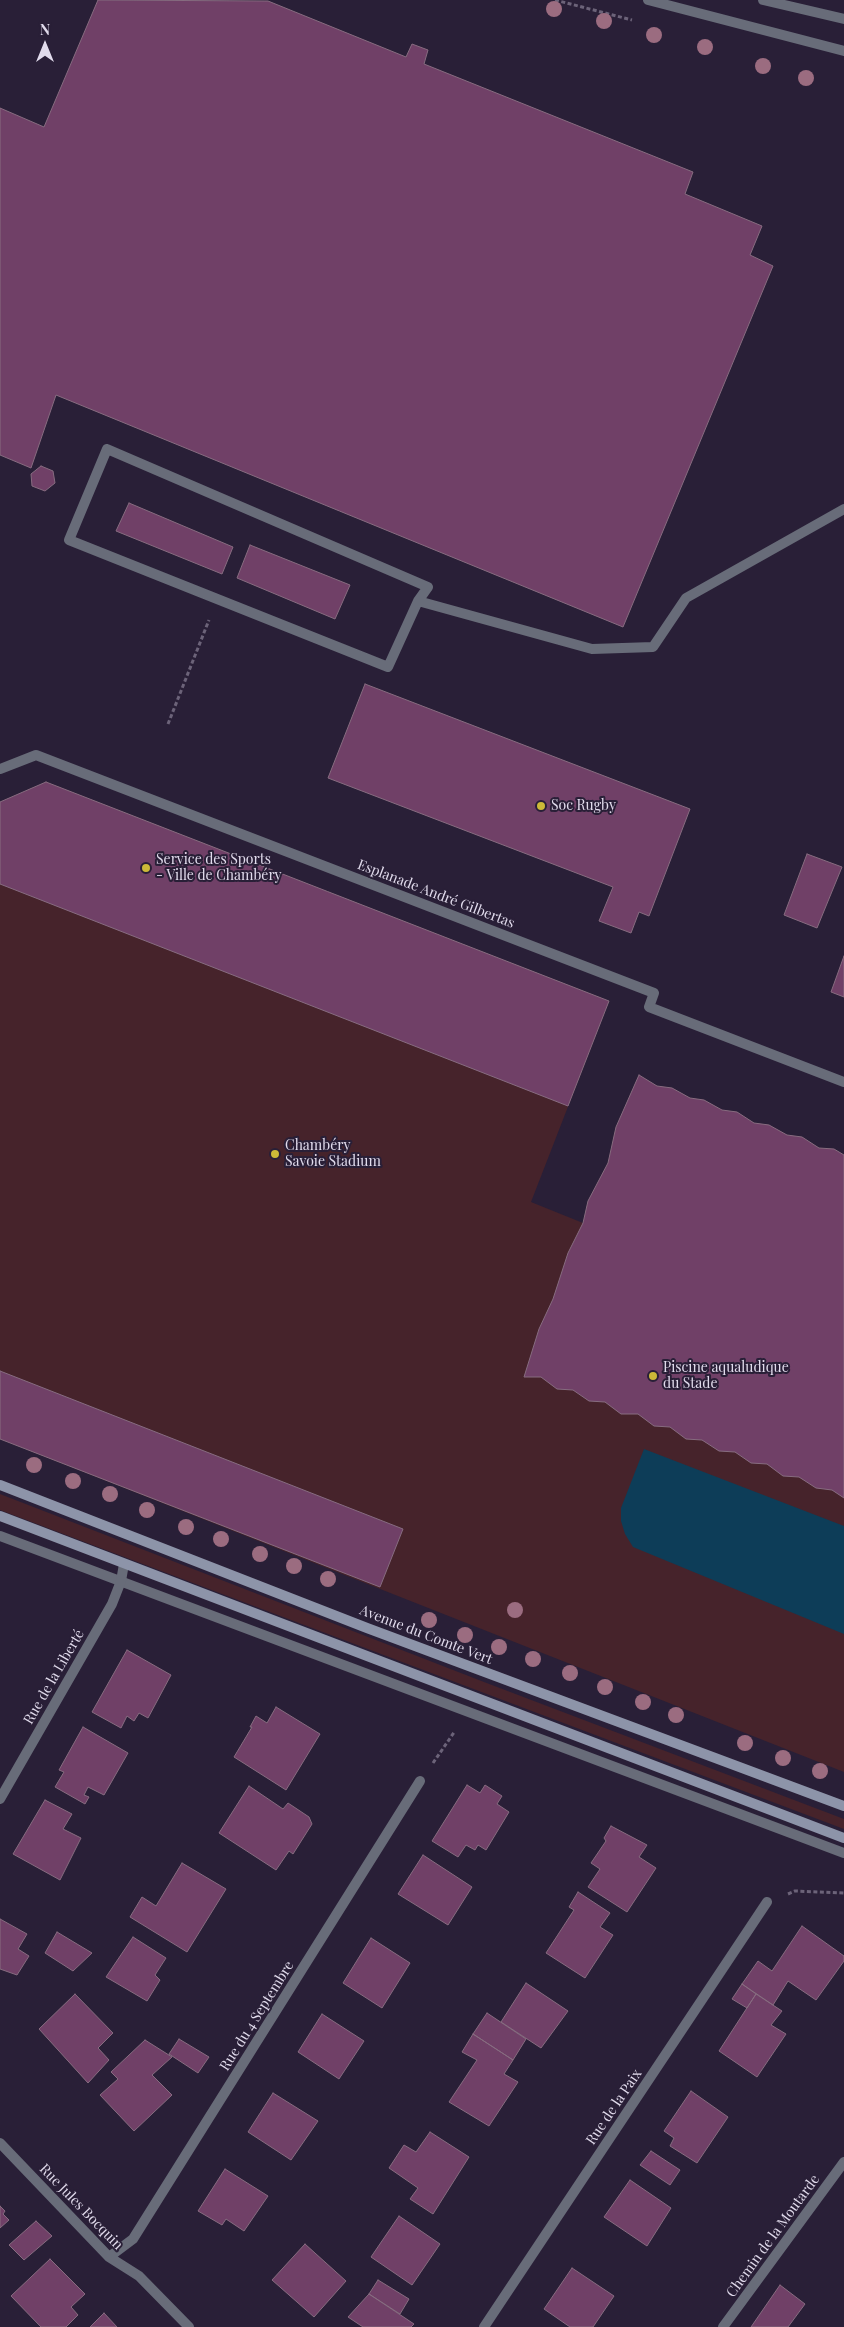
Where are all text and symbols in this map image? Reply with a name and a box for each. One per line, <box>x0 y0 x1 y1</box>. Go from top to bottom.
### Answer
north arrow <box>20 20 70 70</box>
text: N <box>40 20 50 39</box>
place label: Soc Rugby <box>551 798 616 814</box>
marker: Soc Rugby <box>535 800 547 812</box>
place label: Service des Sports - Ville de Chambéry <box>156 852 282 884</box>
street label: Esplanade André Gilbertas <box>355 856 517 932</box>
marker: Service des Sports - Ville de Chambéry <box>140 862 152 874</box>
place label: Chambéry Savoie Stadium <box>285 1138 381 1170</box>
marker: Chambéry Savoie Stadium <box>269 1148 281 1160</box>
place label: Piscine aqualudique du Stade <box>663 1360 789 1392</box>
marker: Piscine aqualudique du Stade <box>647 1370 659 1382</box>
street label: Avenue du Comte Vert <box>357 1602 495 1668</box>
street label: Rue de la Liberté <box>20 1627 88 1727</box>
street label: Rue du 4 Septembre <box>216 1958 298 2074</box>
street label: Rue de la Paix <box>583 2066 645 2148</box>
street label: Rue Jules Bocquin <box>36 2161 126 2253</box>
street label: Chemin de la Moutarde <box>723 2171 823 2301</box>

